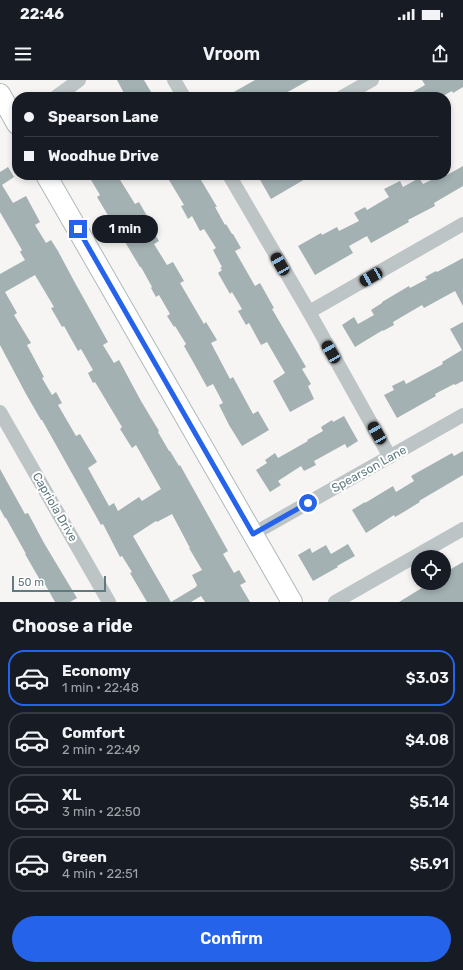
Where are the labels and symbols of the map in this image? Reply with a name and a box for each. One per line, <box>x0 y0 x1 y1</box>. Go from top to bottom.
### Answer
callout: 1 min <box>92 215 158 243</box>
route end <box>69 220 87 238</box>
car <box>269 251 291 277</box>
car <box>358 266 384 288</box>
car <box>320 339 342 365</box>
car <box>366 420 388 446</box>
street label: Spearson Lane <box>329 443 409 495</box>
street label: Capriola Drive <box>30 470 81 544</box>
route start <box>299 494 317 512</box>
scale bar <box>12 574 106 593</box>

